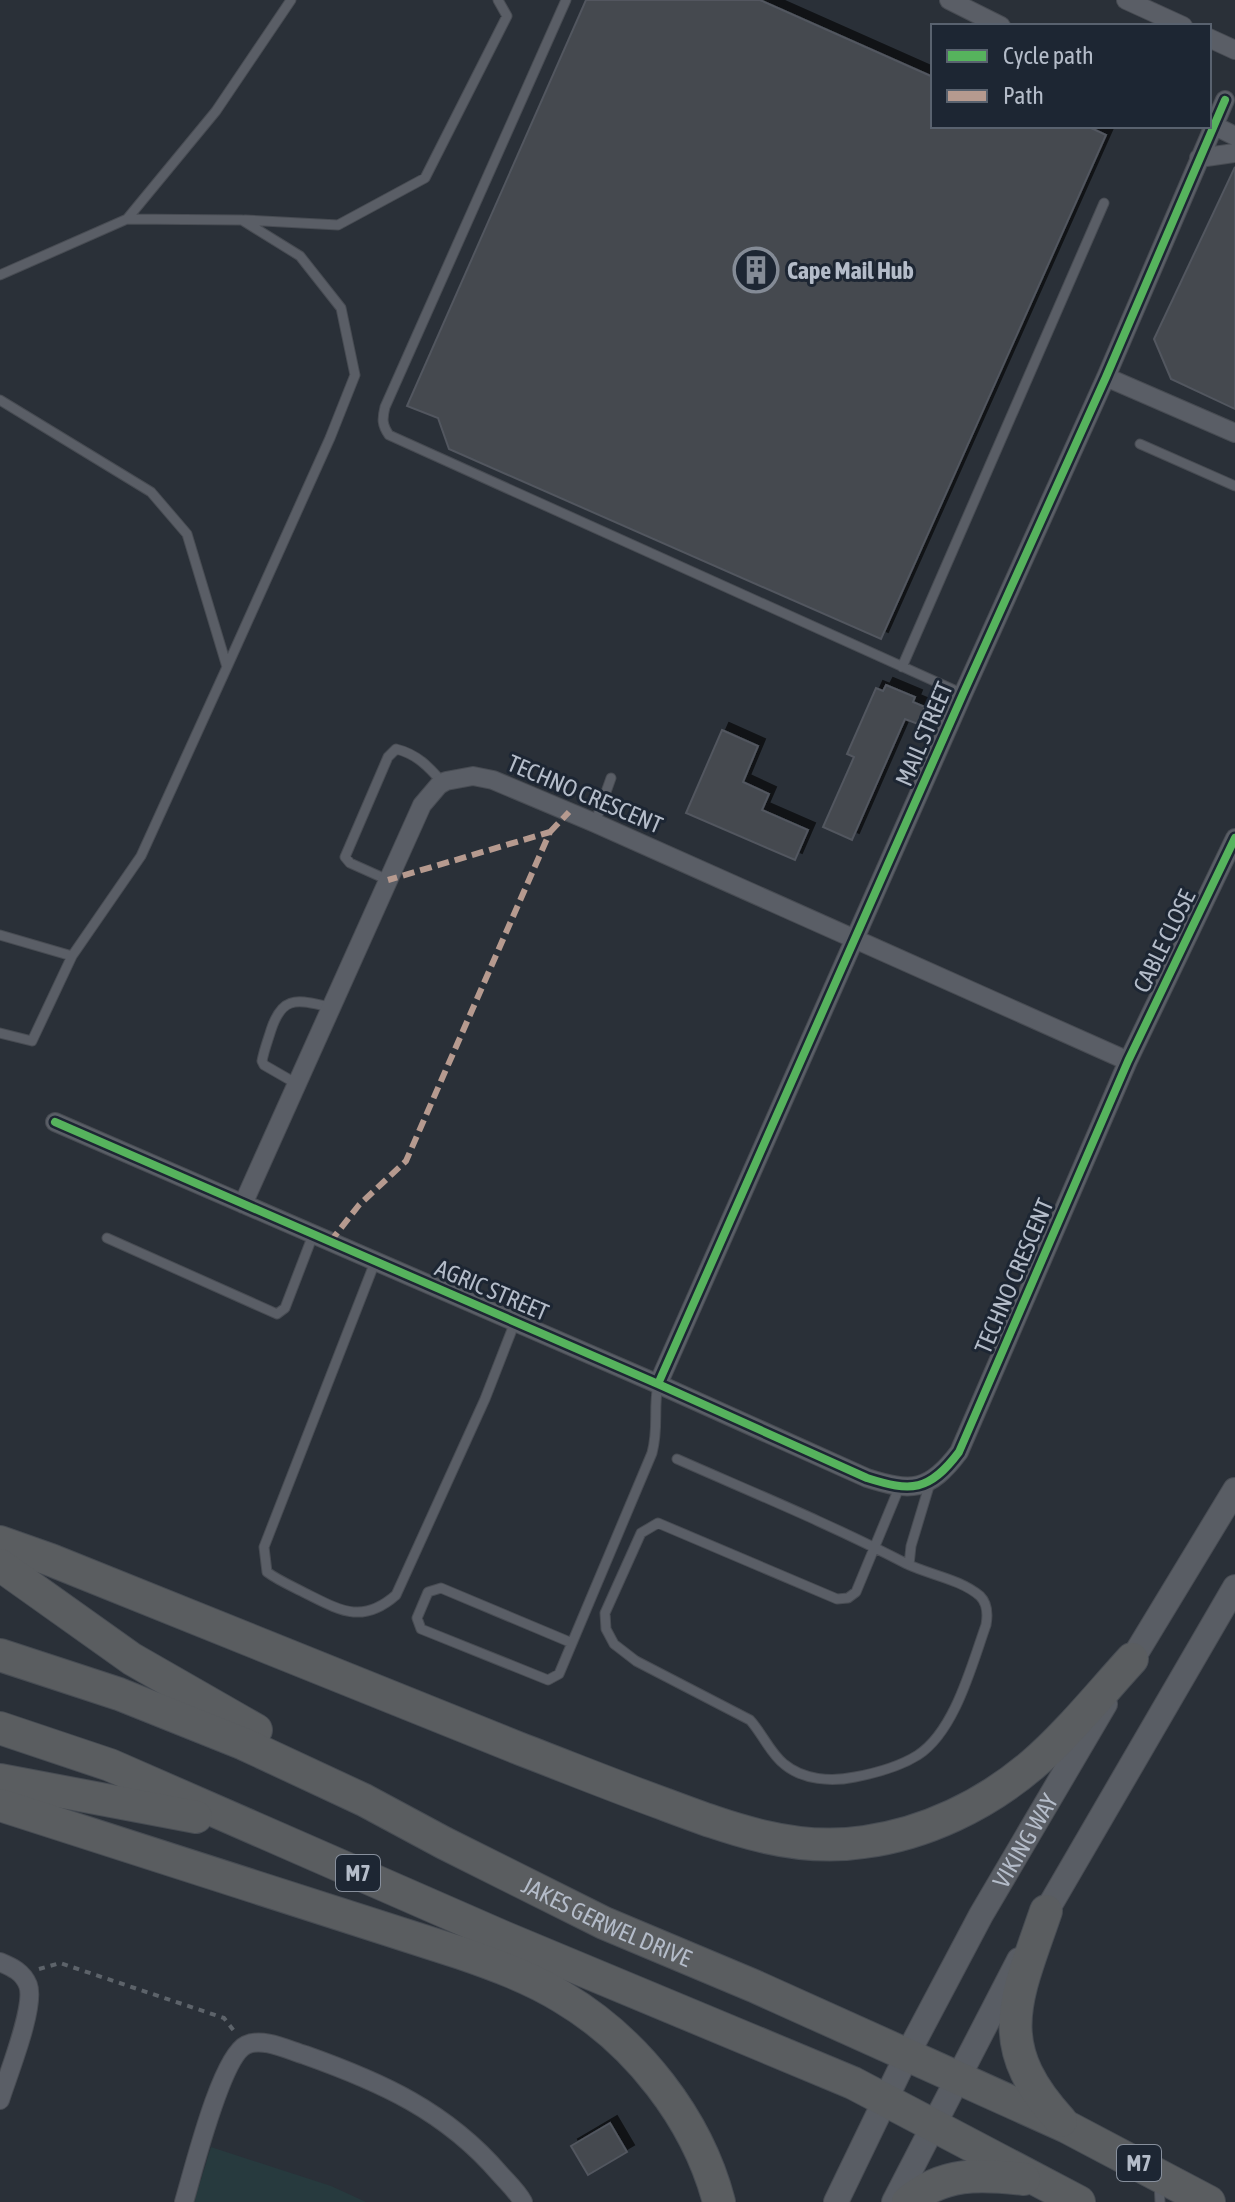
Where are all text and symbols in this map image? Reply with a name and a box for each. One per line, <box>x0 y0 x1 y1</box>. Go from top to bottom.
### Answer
legend <box>931 24 1211 128</box>
text: Cycle path <box>1003 42 1094 69</box>
text: Path <box>1003 82 1044 109</box>
building icon: Cape Mail Hub <box>732 246 780 294</box>
place label: Cape Mail Hub <box>787 257 914 284</box>
street label: MAIL STREET <box>890 678 958 790</box>
street label: TECHNO CRESCENT <box>503 749 667 839</box>
street label: CABLE CLOSE <box>1128 885 1200 997</box>
street label: TECHNO CRESCENT <box>969 1194 1059 1358</box>
street label: AGRIC STREET <box>431 1254 553 1326</box>
street label: VIKING WAY <box>987 1789 1063 1892</box>
road number: M7 <box>336 1855 380 1891</box>
street label: JAKES GERWEL DRIVE <box>518 1871 696 1972</box>
road number: M7 <box>1117 2145 1161 2181</box>

